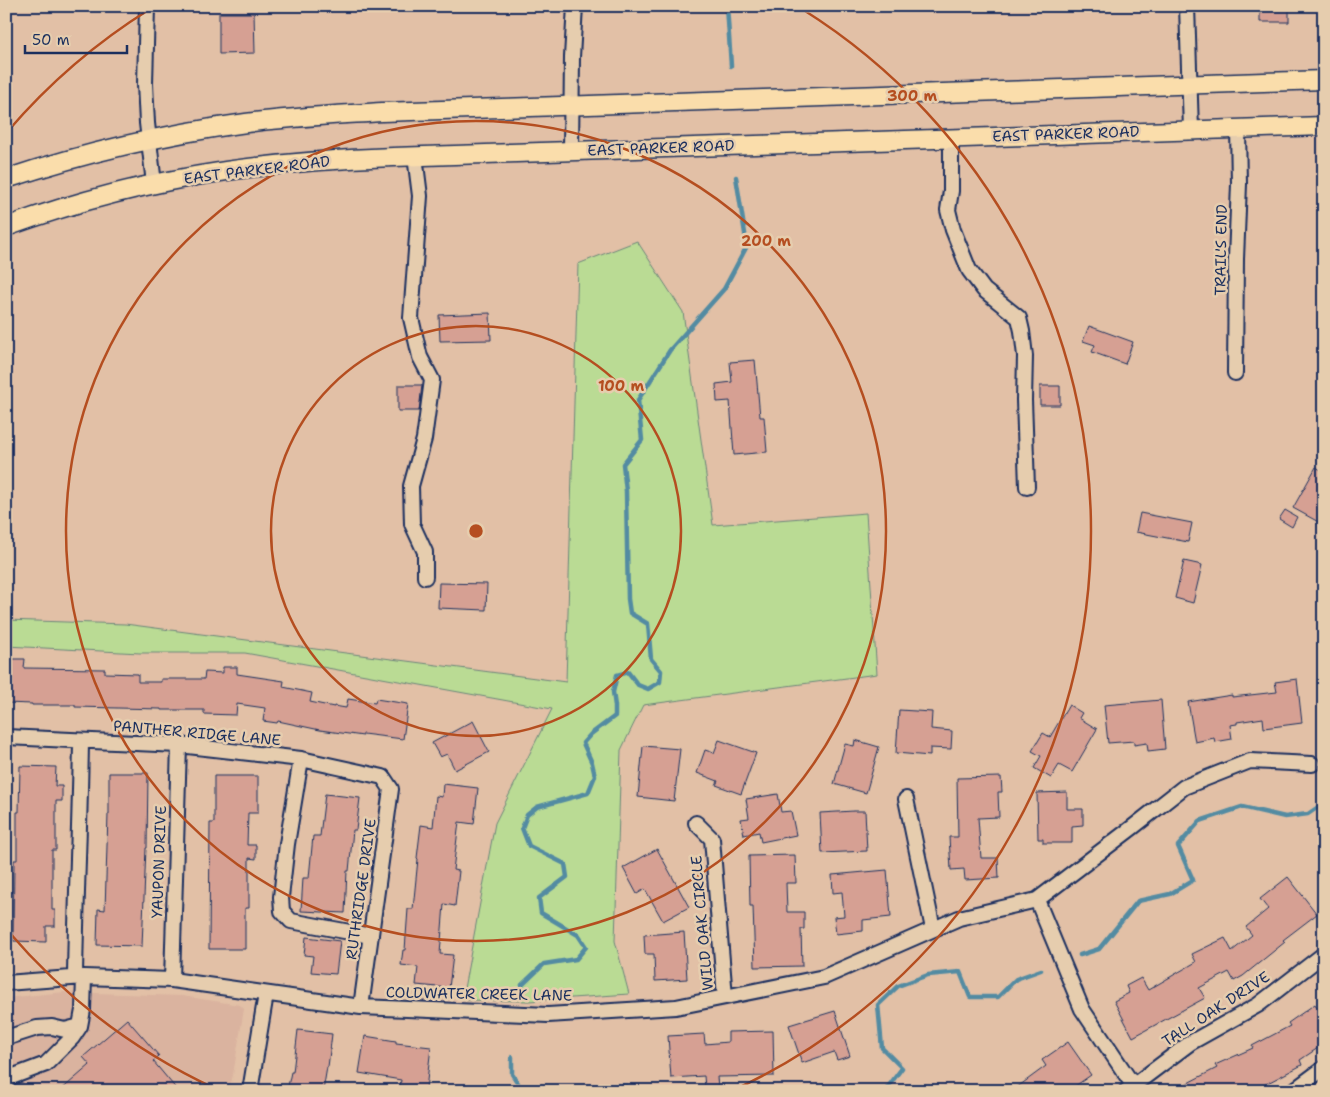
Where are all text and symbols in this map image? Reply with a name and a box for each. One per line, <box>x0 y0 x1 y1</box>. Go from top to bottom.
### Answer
scale bar <box>25 22 128 54</box>
text: 50 m <box>32 30 70 50</box>
text: 300 m <box>887 86 937 106</box>
street label: EAST PARKER ROAD <box>992 121 1140 147</box>
street label: EAST PARKER ROAD <box>587 135 735 161</box>
street label: EAST PARKER ROAD <box>183 151 331 189</box>
street label: TRAIL'S END <box>1210 204 1232 296</box>
text: 200 m <box>741 231 791 251</box>
text: 100 m <box>598 376 644 396</box>
centre of rings <box>467 522 485 540</box>
street label: PANTHER RIDGE LANE <box>112 716 282 750</box>
street label: YAUPON DRIVE <box>147 805 171 919</box>
street label: RUTHRIDGE DRIVE <box>341 817 381 961</box>
street label: WILD OAK CIRCLE <box>686 855 718 991</box>
street label: TALL OAK DRIVE <box>1158 967 1274 1051</box>
street label: COLDWATER CREEK LANE <box>386 982 572 1006</box>

